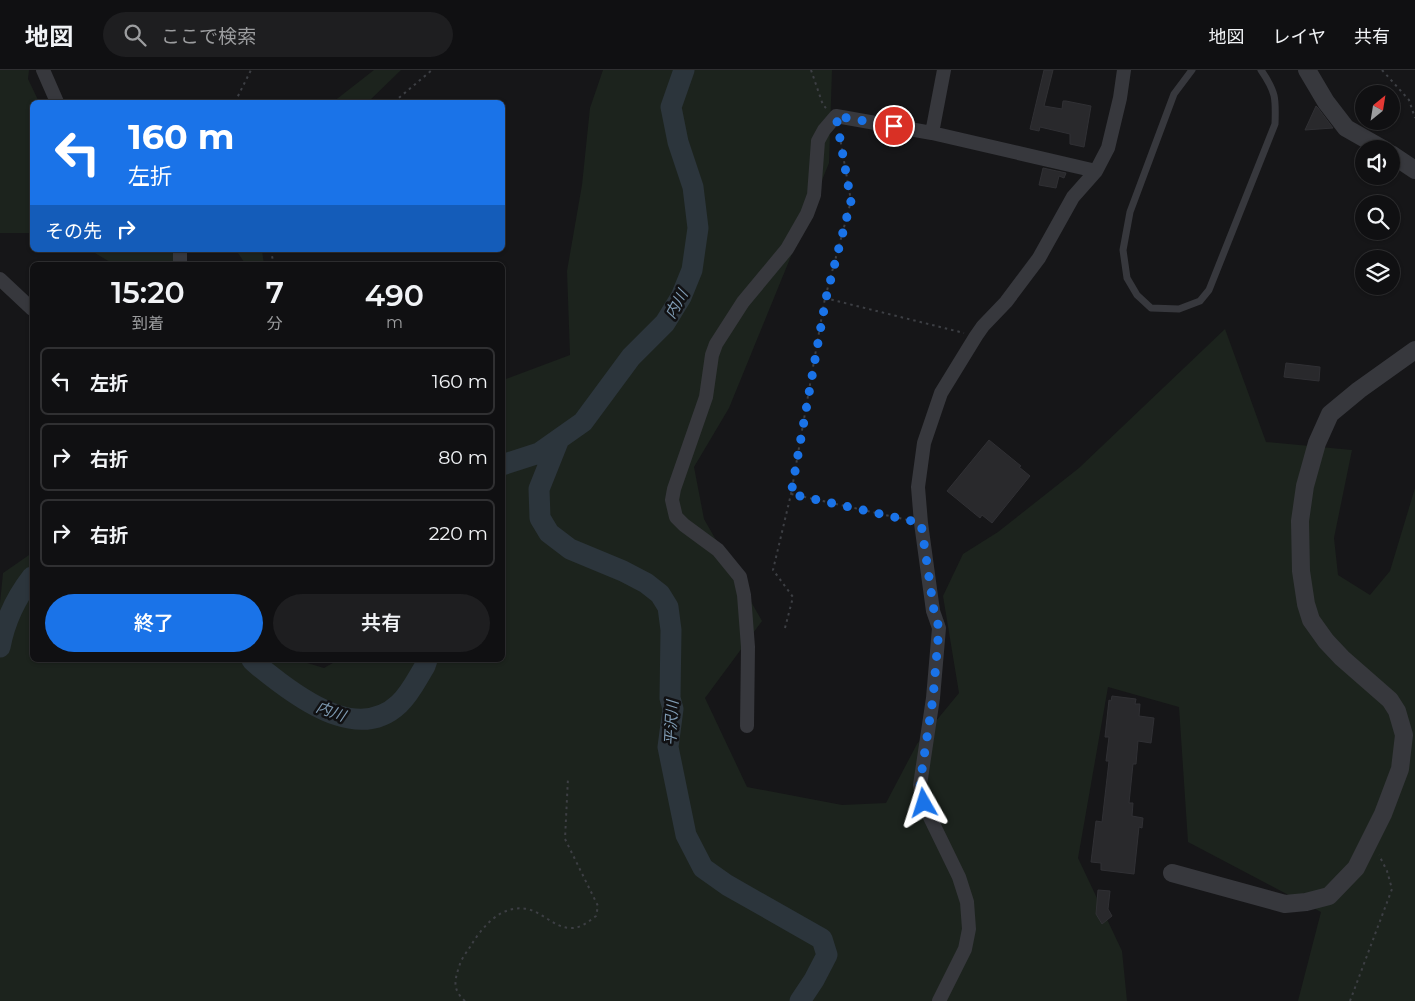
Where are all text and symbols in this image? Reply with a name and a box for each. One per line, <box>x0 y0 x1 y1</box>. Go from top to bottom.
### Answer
search box <box>103 12 453 57</box>
icon: search <box>121 21 149 49</box>
text: 地図 <box>25 22 73 51</box>
text: ここで検索 <box>161 25 256 48</box>
text: 地図 <box>1209 26 1245 48</box>
text: レイヤ <box>1273 26 1326 48</box>
text: 共有 <box>1354 26 1390 48</box>
north arrow <box>1355 85 1400 130</box>
map controls <box>1355 85 1400 295</box>
pin <box>873 105 915 147</box>
icon: arrive <box>880 112 908 140</box>
text: 160 m <box>128 115 234 158</box>
icon: left <box>45 120 110 185</box>
button: sound <box>1355 140 1400 185</box>
text: 左折 <box>128 163 172 190</box>
button: search <box>1355 195 1400 240</box>
icon: right <box>112 215 140 243</box>
text: その先 <box>45 220 102 243</box>
button: layers <box>1355 250 1400 295</box>
text: 15:20 <box>111 274 185 311</box>
text: 7 <box>266 274 284 311</box>
text: 490 <box>365 277 424 314</box>
water label: 内川 <box>660 285 693 322</box>
text: m <box>386 313 403 332</box>
text: 到着 <box>132 314 164 333</box>
text: 分 <box>267 314 283 333</box>
icon: left <box>47 367 75 395</box>
text: 160 m <box>432 370 488 393</box>
text: 左折 <box>90 372 128 395</box>
icon: right <box>47 443 75 471</box>
text: 80 m <box>438 446 488 469</box>
text: 右折 <box>90 448 128 471</box>
icon: right <box>47 519 75 547</box>
text: 220 m <box>429 522 488 545</box>
text: 右折 <box>90 524 128 547</box>
button: 終了 <box>45 594 263 652</box>
button: 共有 <box>273 594 490 652</box>
water label: 内川 <box>314 697 350 726</box>
water label: 平沢川 <box>660 698 682 746</box>
position arrow <box>897 776 949 828</box>

